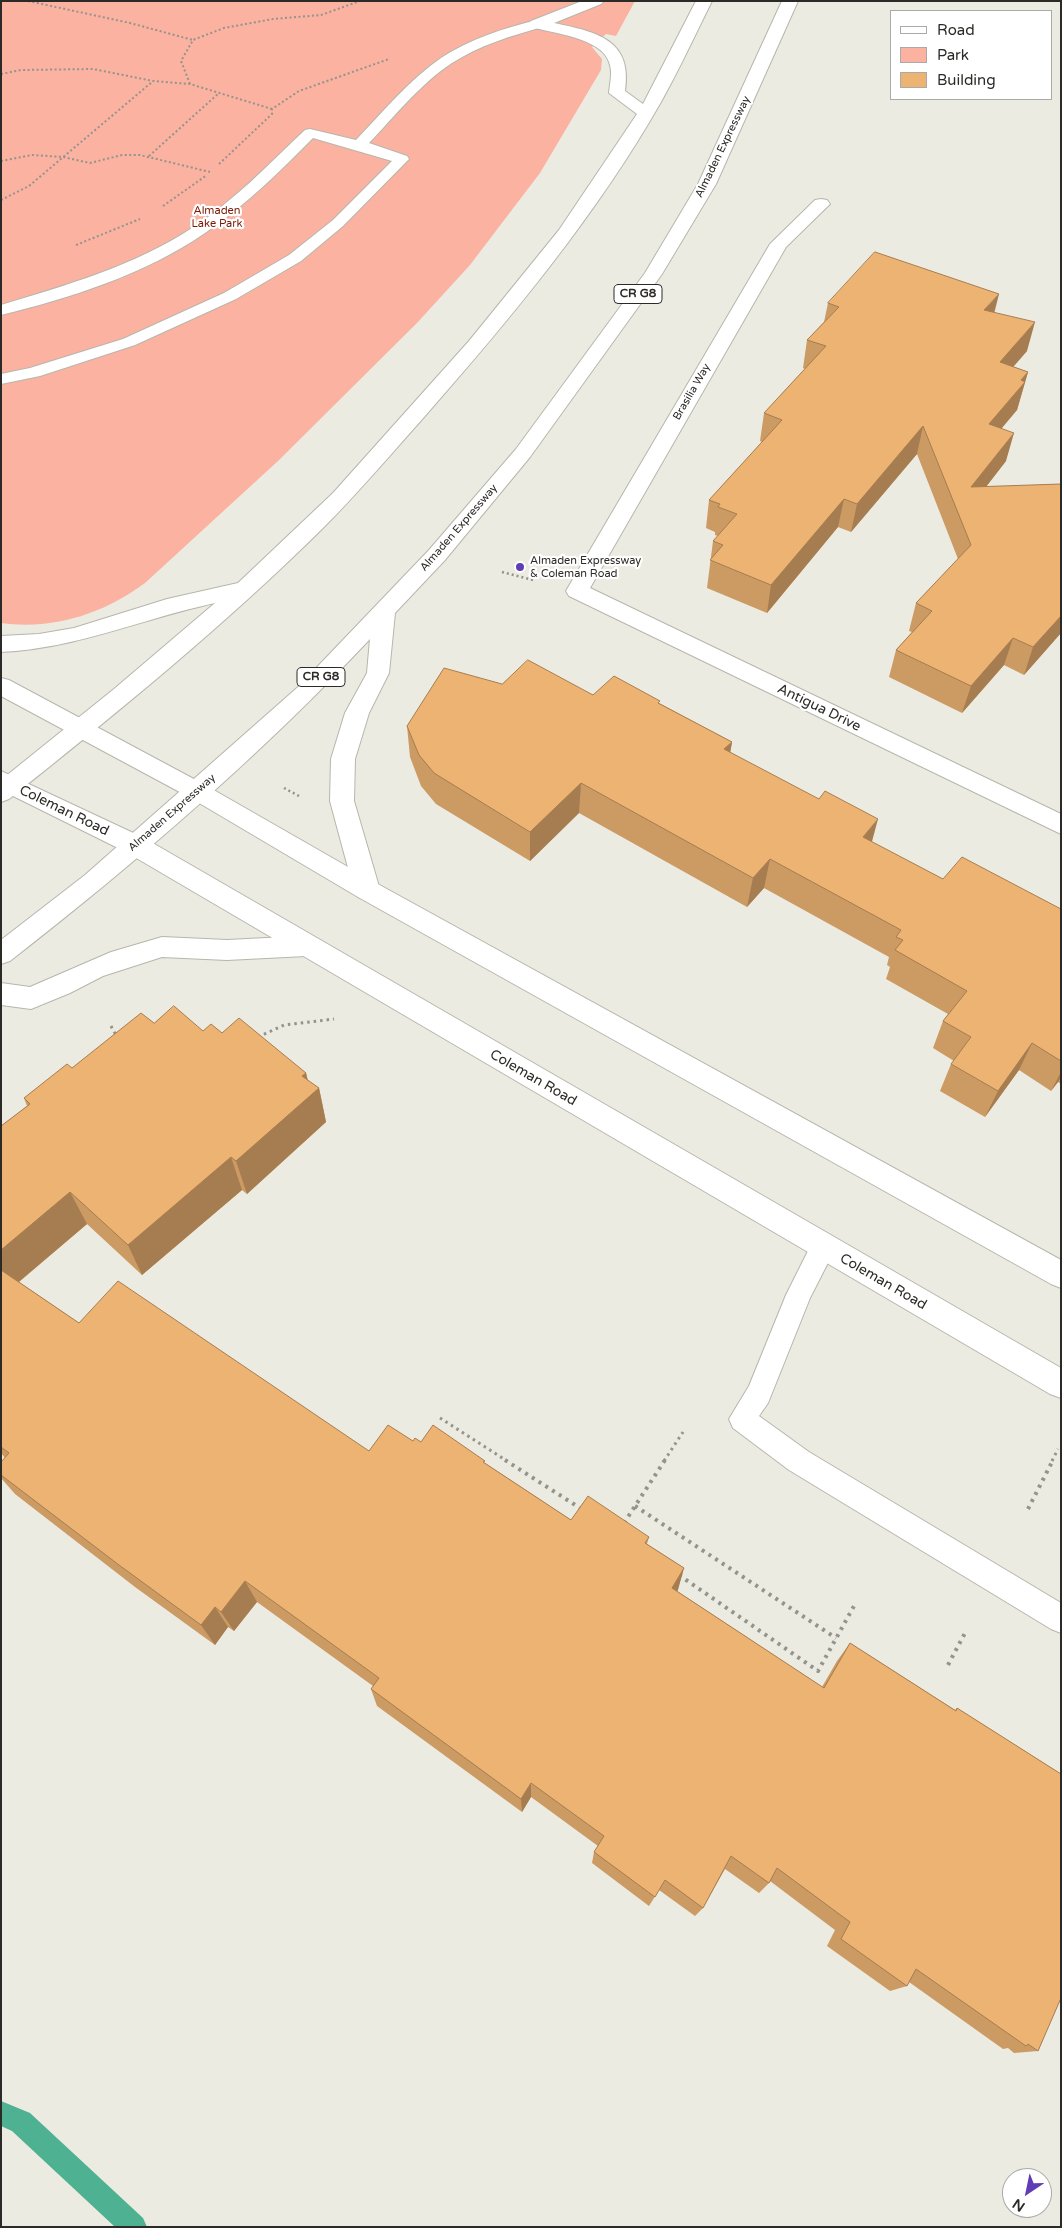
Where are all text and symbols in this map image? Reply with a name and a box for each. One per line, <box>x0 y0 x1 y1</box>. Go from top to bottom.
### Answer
legend <box>890 10 1052 100</box>
text: Road <box>937 21 975 39</box>
text: Park <box>937 46 969 64</box>
text: Building <box>937 71 996 89</box>
street label: Almaden Expressway <box>693 94 753 200</box>
park label: Almaden Lake Park <box>192 204 242 230</box>
road number: CR G8 <box>614 284 662 304</box>
street label: Brasilia Way <box>670 361 714 423</box>
street label: Almaden Expressway <box>418 482 500 574</box>
place label: Almaden Expressway & Coleman Road <box>530 554 641 580</box>
marker: Almaden Expressway & Coleman Road <box>514 561 526 573</box>
road number: CR G8 <box>297 668 345 686</box>
street label: Antigua Drive <box>774 681 864 735</box>
street label: Almaden Expressway <box>126 772 218 854</box>
street label: Coleman Road <box>17 782 111 840</box>
street label: Coleman Road <box>487 1046 579 1110</box>
street label: Coleman Road <box>837 1250 929 1314</box>
north arrow <box>1002 2168 1052 2218</box>
text: N <box>1009 2195 1028 2215</box>

